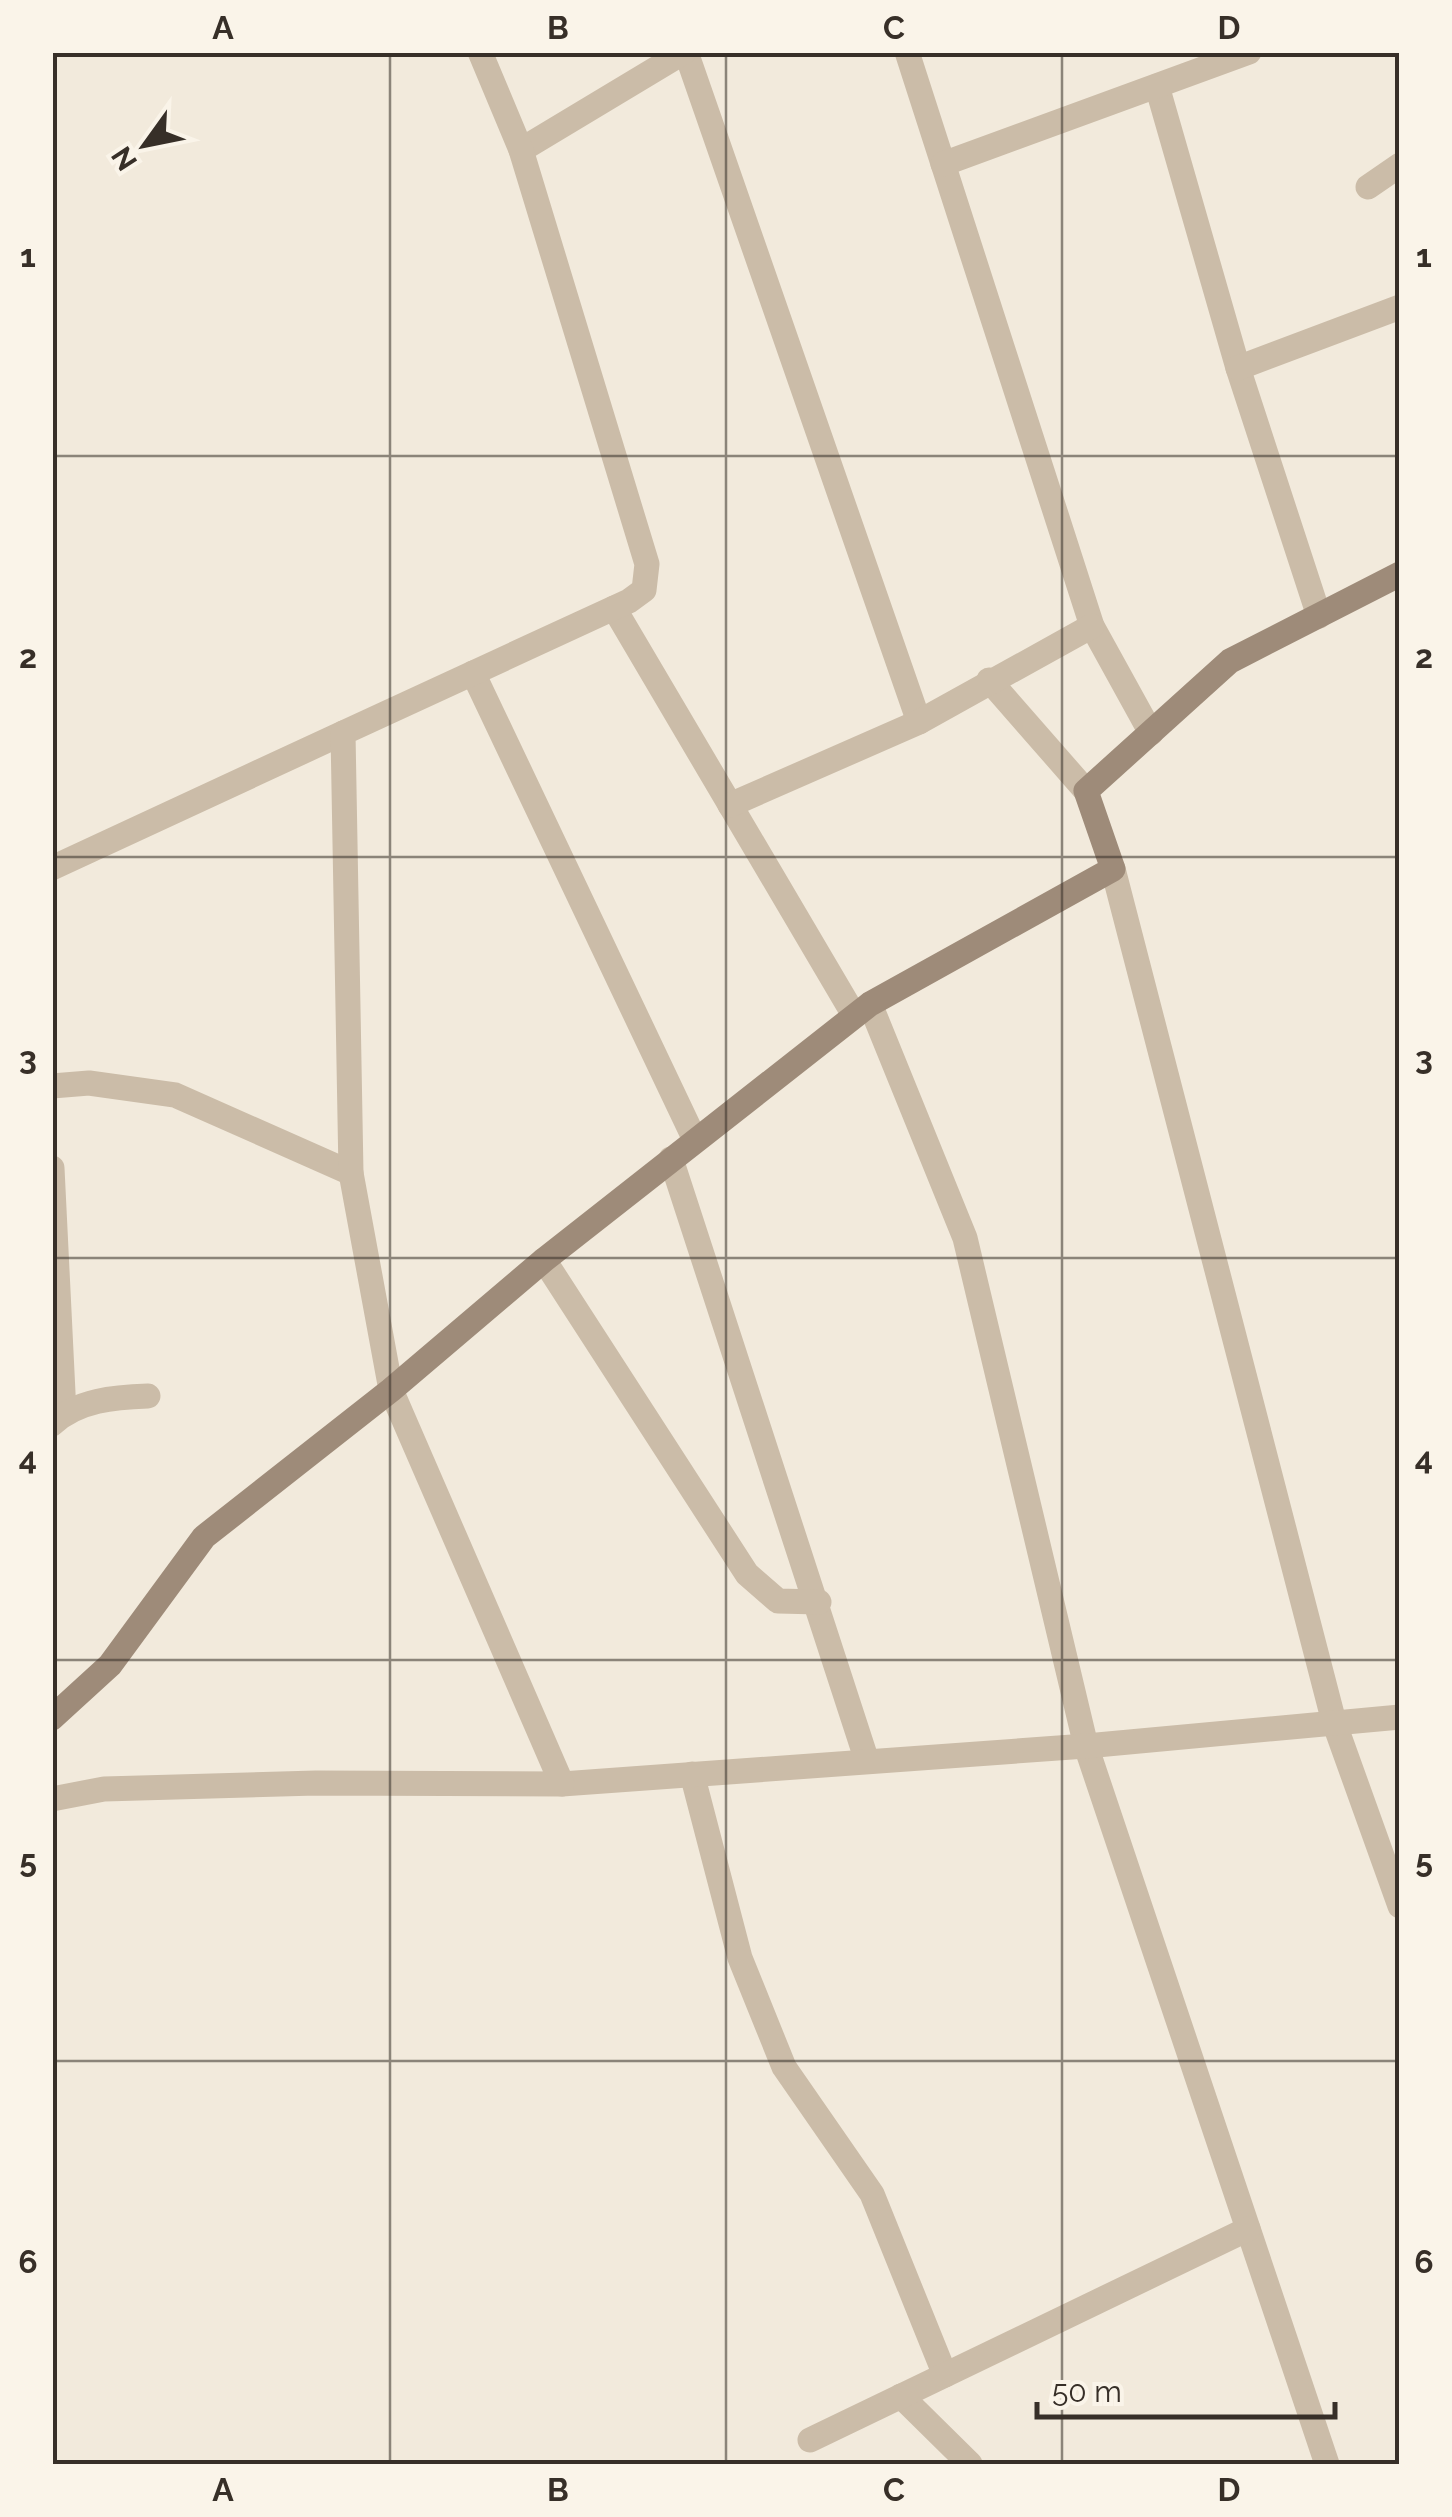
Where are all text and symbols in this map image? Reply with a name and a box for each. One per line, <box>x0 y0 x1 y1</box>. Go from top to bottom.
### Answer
text: A <box>212 9 234 46</box>
text: B <box>547 9 569 46</box>
text: C <box>883 9 905 46</box>
text: D <box>1218 9 1240 46</box>
north arrow <box>95 95 195 195</box>
text: N <box>105 140 144 176</box>
text: 1 <box>20 237 36 274</box>
text: 1 <box>1416 237 1432 274</box>
text: 2 <box>19 638 37 675</box>
text: 2 <box>1415 638 1433 675</box>
text: 3 <box>19 1039 37 1076</box>
text: 3 <box>1415 1039 1433 1076</box>
text: 4 <box>19 1440 37 1477</box>
text: 4 <box>1415 1440 1433 1477</box>
text: 5 <box>19 1842 37 1879</box>
text: 5 <box>1415 1842 1433 1879</box>
text: 6 <box>18 2243 38 2280</box>
text: 6 <box>1414 2243 1434 2280</box>
scale bar <box>1037 2357 1334 2419</box>
text: 50 m <box>1052 2374 1122 2409</box>
text: A <box>212 2471 234 2508</box>
text: B <box>547 2471 569 2508</box>
text: C <box>883 2471 905 2508</box>
text: D <box>1218 2471 1240 2508</box>

